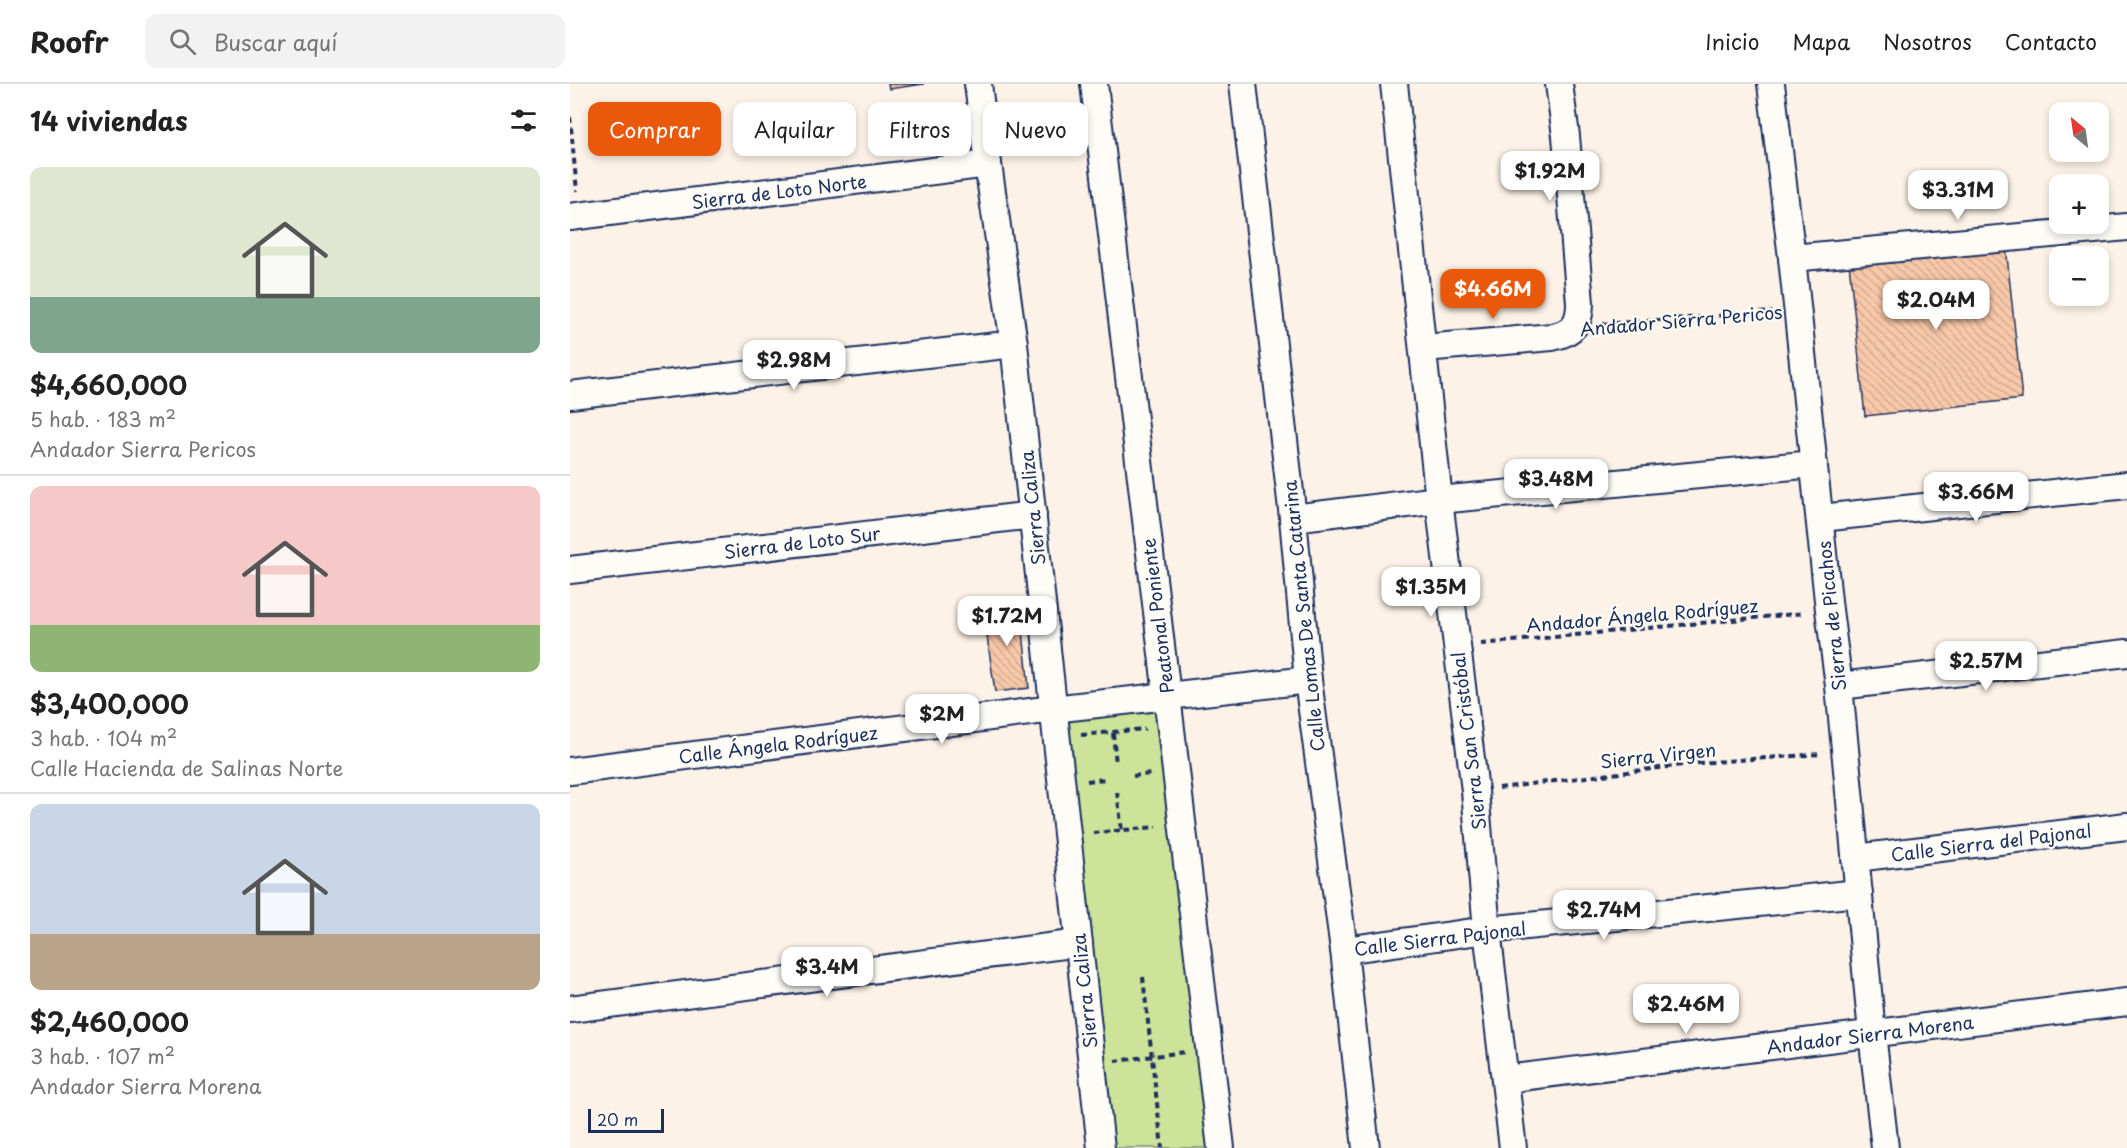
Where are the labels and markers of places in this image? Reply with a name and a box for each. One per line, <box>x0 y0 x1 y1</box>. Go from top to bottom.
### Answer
pin: $1.92M <box>1501 151 1599 202</box>
pin: $3.31M <box>1909 170 2007 221</box>
pin: $4.66M <box>1444 269 1542 320</box>
pin: $2.04M <box>1887 280 1985 331</box>
pin: $2.98M <box>745 340 843 391</box>
pin: $3.48M <box>1507 459 1605 510</box>
pin: $3.66M <box>1927 472 2025 523</box>
pin: $1.35M <box>1382 567 1480 618</box>
pin: $1.72M <box>958 596 1056 647</box>
pin: $2.57M <box>1937 641 2035 692</box>
pin: $2M <box>913 694 971 745</box>
pin: $2.74M <box>1555 890 1653 941</box>
pin: $3.4M <box>785 947 869 998</box>
pin: $2.46M <box>1637 984 1735 1035</box>

